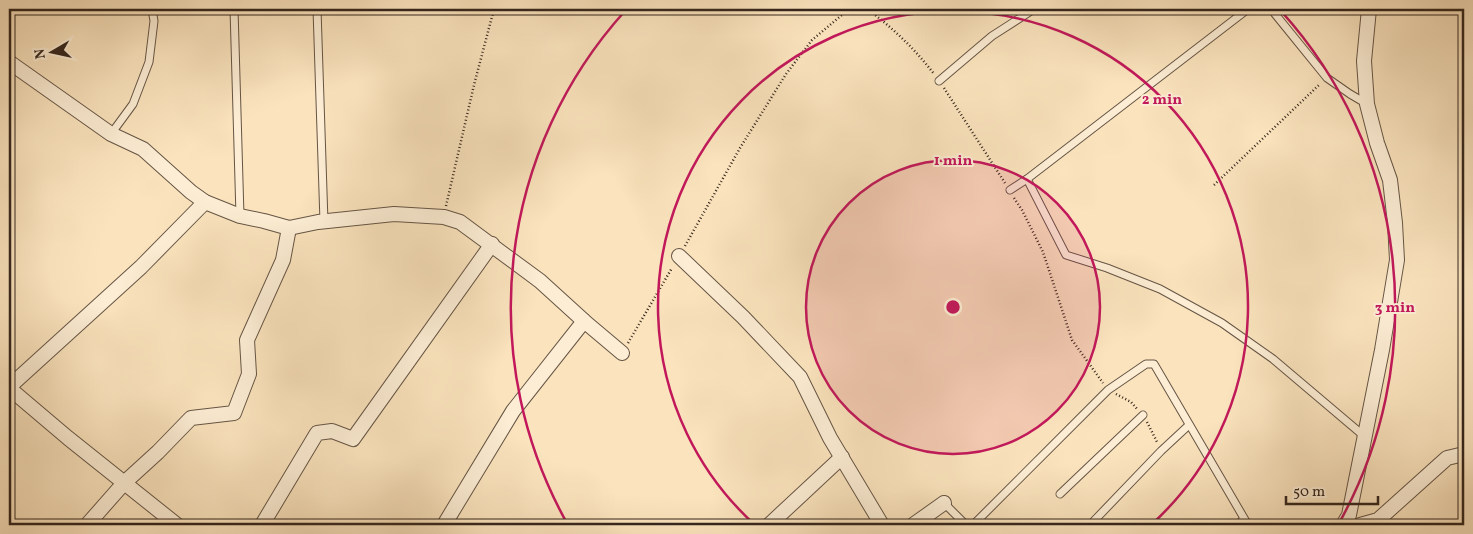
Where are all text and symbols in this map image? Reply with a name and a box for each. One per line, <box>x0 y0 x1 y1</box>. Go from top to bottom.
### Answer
north arrow <box>28 28 78 78</box>
text: N <box>30 47 51 60</box>
text: 2 min <box>1142 90 1182 111</box>
text: 1 min <box>934 151 972 172</box>
centre of rings <box>944 298 962 316</box>
text: 3 min <box>1375 298 1415 319</box>
scale bar <box>1286 474 1378 506</box>
text: 50 m <box>1293 482 1325 503</box>

